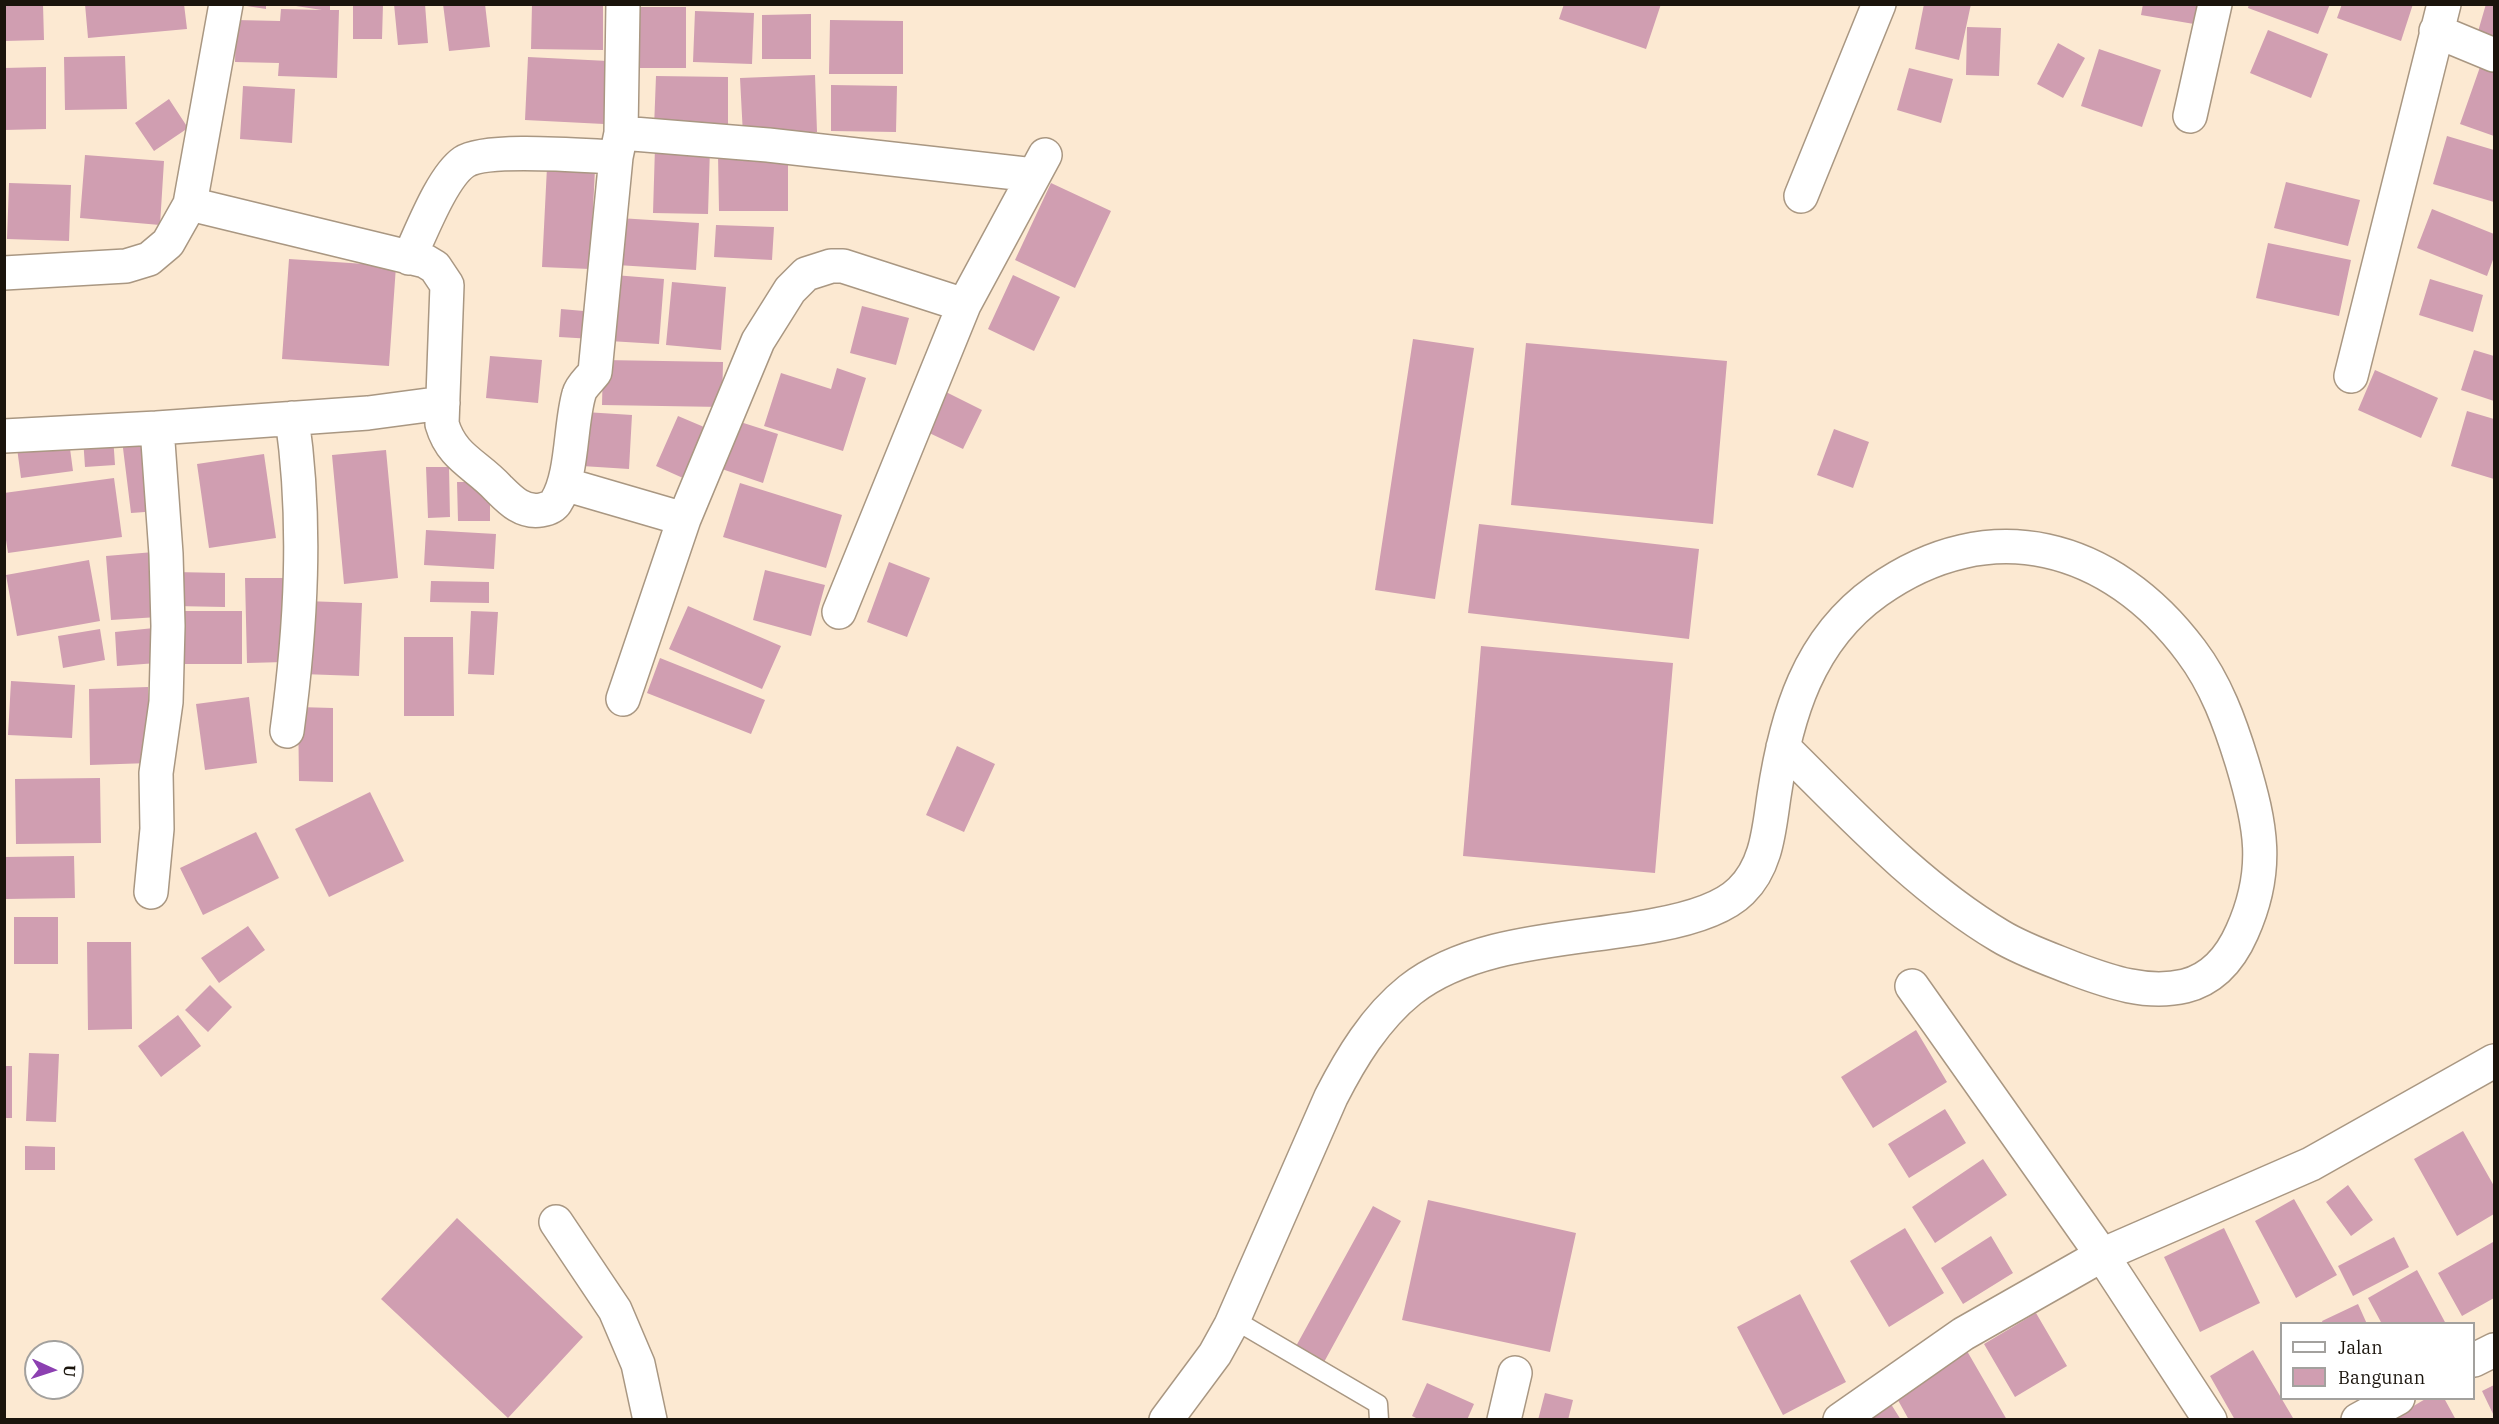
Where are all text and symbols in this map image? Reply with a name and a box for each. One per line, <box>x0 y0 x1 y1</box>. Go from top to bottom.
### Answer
legend <box>2280 1322 2475 1400</box>
text: Jalan <box>2338 1336 2383 1359</box>
north arrow <box>24 1340 84 1400</box>
text: U <box>60 1364 80 1378</box>
text: Bangunan <box>2338 1366 2425 1389</box>

